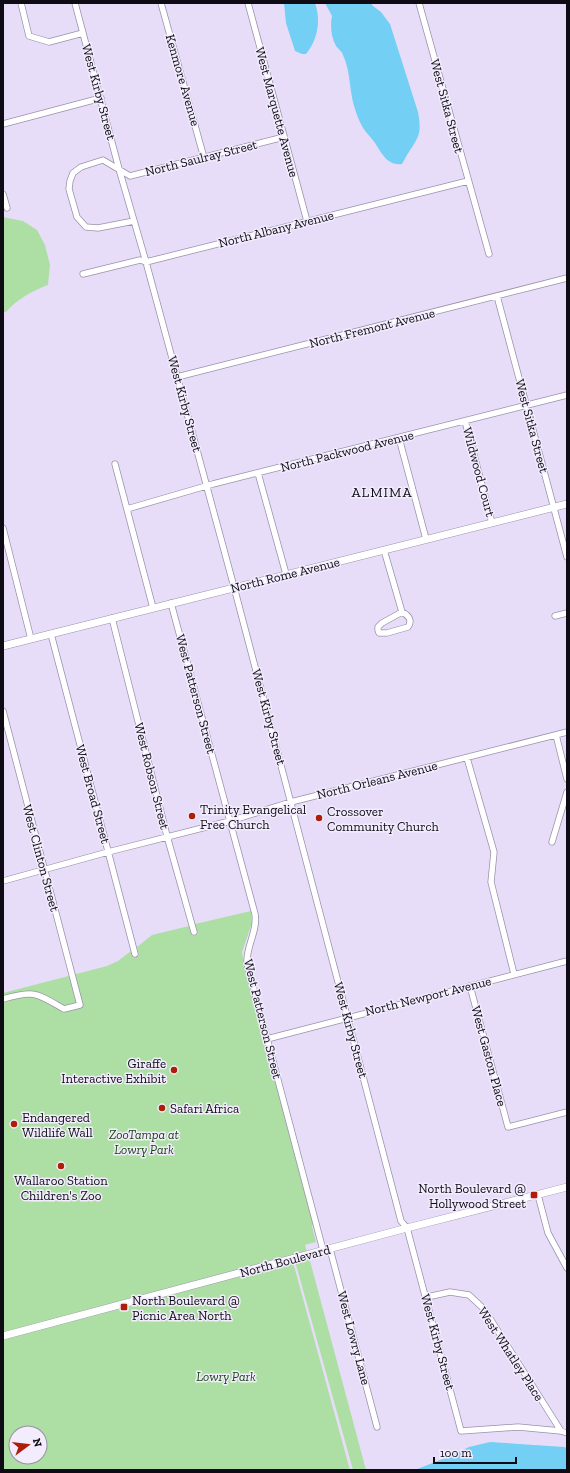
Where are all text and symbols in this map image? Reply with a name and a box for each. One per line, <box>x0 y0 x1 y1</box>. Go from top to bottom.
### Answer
street label: Kenmore Avenue <box>163 32 203 128</box>
street label: West Kirby Street <box>79 42 119 142</box>
street label: West Marquette Avenue <box>252 45 302 179</box>
street label: West Sitka Street <box>427 57 467 155</box>
street label: North Saulray Street <box>143 137 259 179</box>
street label: North Albany Avenue <box>217 207 335 251</box>
street label: North Fremont Avenue <box>308 305 436 351</box>
street label: West Kirby Street <box>165 354 205 454</box>
street label: West Sitka Street <box>512 377 552 475</box>
street label: Wildwood Court <box>460 426 498 519</box>
street label: North Packwood Avenue <box>279 427 415 475</box>
district label: ALMIMA <box>352 484 412 501</box>
street label: North Rome Avenue <box>229 554 341 596</box>
street label: West Patterson Street <box>173 633 219 756</box>
street label: West Kirby Street <box>249 667 289 767</box>
street label: West Robson Street <box>131 721 173 831</box>
street label: West Broad Street <box>73 743 113 845</box>
street label: North Orleans Avenue <box>315 758 439 802</box>
place label: Trinity Evangelical Free Church <box>200 802 307 832</box>
street label: West Clinton Street <box>19 803 63 913</box>
place label: Crossover Community Church <box>327 804 439 834</box>
marker: Trinity Evangelical Free Church <box>187 811 197 821</box>
marker: Crossover Community Church <box>314 813 324 823</box>
street label: West Patterson Street <box>241 957 285 1081</box>
street label: North Newport Avenue <box>363 973 493 1019</box>
street label: West Kirby Street <box>331 980 371 1080</box>
street label: West Gaston Place <box>468 1004 510 1108</box>
place label: Giraffe Interactive Exhibit <box>61 1056 166 1086</box>
marker: Giraffe Interactive Exhibit <box>169 1065 179 1075</box>
place label: Safari Africa <box>170 1101 240 1116</box>
marker: Safari Africa <box>157 1103 167 1113</box>
place label: Endangered Wildlife Wall <box>22 1110 93 1140</box>
marker: Endangered Wildlife Wall <box>9 1119 19 1129</box>
park label: ZooTampa at Lowry Park <box>109 1127 180 1157</box>
marker: Wallaroo Station Children's Zoo <box>56 1161 66 1171</box>
place label: Wallaroo Station Children's Zoo <box>14 1173 108 1203</box>
place label: North Boulevard @ Hollywood Street <box>418 1181 526 1211</box>
marker: North Boulevard @ Hollywood Street <box>529 1190 539 1200</box>
street label: North Boulevard <box>238 1242 332 1280</box>
street label: West Lowry Lane <box>334 1290 374 1386</box>
street label: West Kirby Street <box>418 1292 458 1392</box>
place label: North Boulevard @ Picnic Area North <box>132 1293 240 1323</box>
marker: North Boulevard @ Picnic Area North <box>119 1302 129 1312</box>
street label: West Whatley Place <box>475 1304 547 1404</box>
park label: Lowry Park <box>196 1369 256 1384</box>
north arrow <box>8 1425 48 1465</box>
text: N <box>30 1437 45 1449</box>
scale bar <box>434 1439 516 1465</box>
text: 100 m <box>440 1446 472 1460</box>

